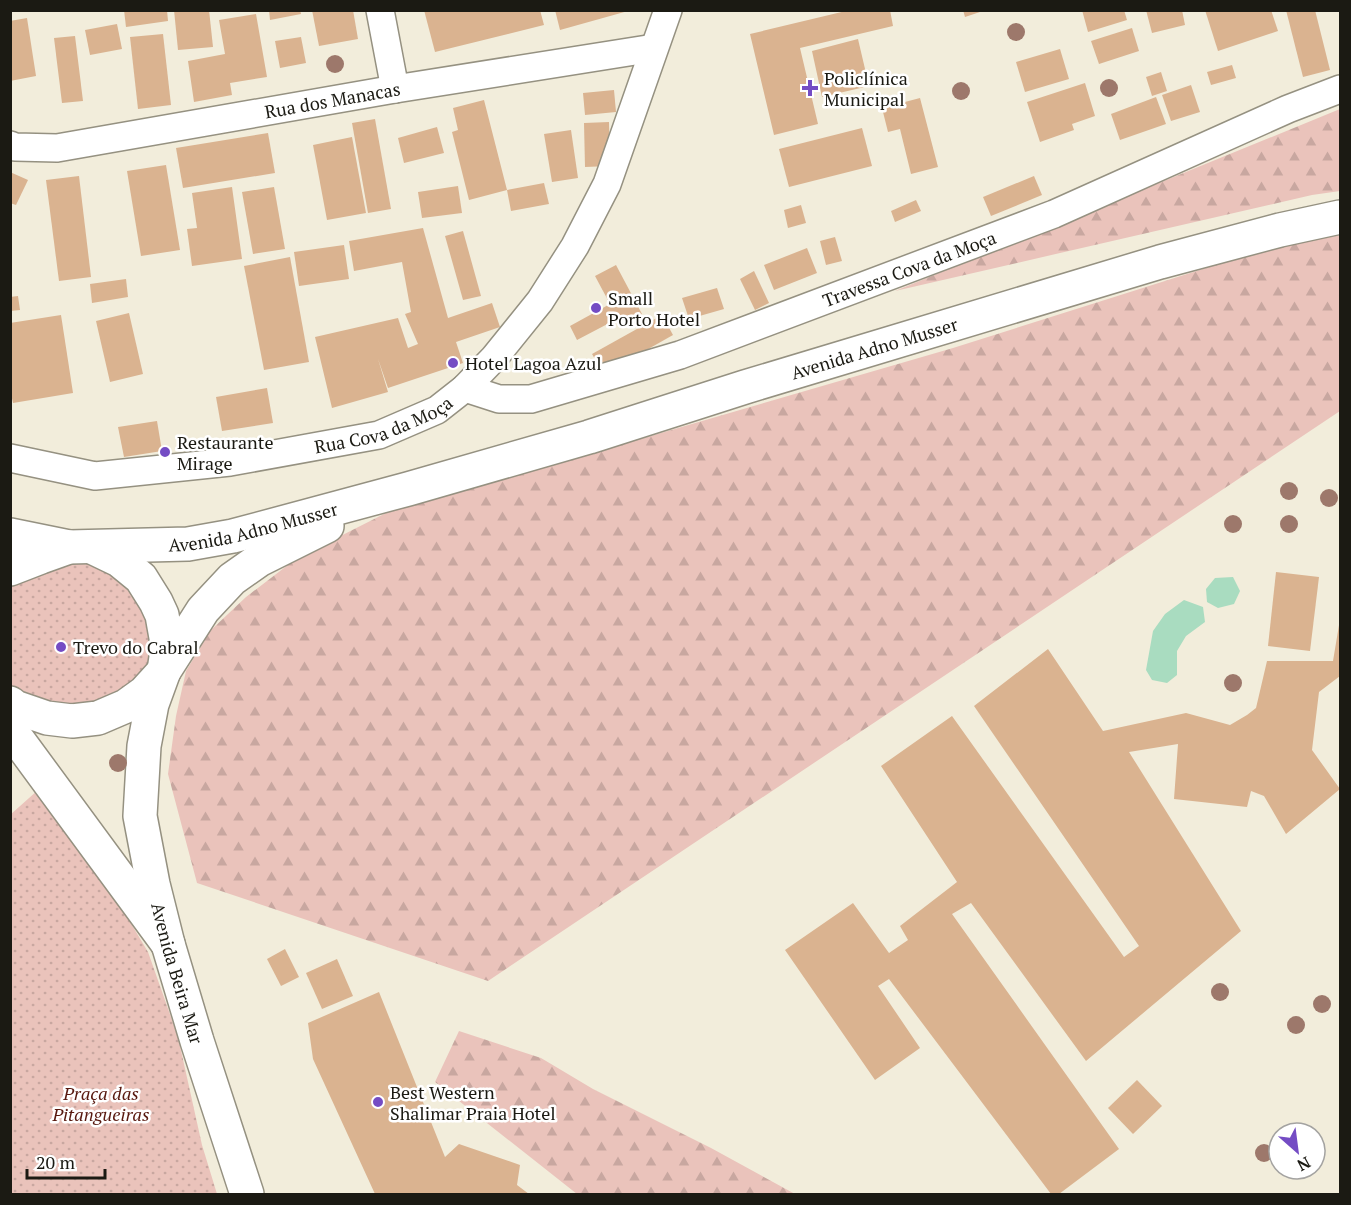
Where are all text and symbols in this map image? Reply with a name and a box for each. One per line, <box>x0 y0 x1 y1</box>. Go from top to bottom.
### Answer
place label: Policlínica Municipal <box>824 66 908 111</box>
street label: Rua dos Manacas <box>263 76 402 124</box>
marker: Policlínica Municipal <box>801 79 819 97</box>
street label: Travessa Cova da Moça <box>819 225 999 312</box>
place label: Small Porto Hotel <box>608 286 700 331</box>
marker: Small Porto Hotel <box>589 301 603 315</box>
street label: Avenida Adno Musser <box>788 312 961 385</box>
place label: Hotel Lagoa Azul <box>465 351 602 375</box>
marker: Hotel Lagoa Azul <box>446 356 460 370</box>
street label: Rua Cova da Moça <box>312 390 457 459</box>
place label: Restaurante Mirage <box>177 430 274 475</box>
marker: Restaurante Mirage <box>158 445 172 459</box>
street label: Avenida Adno Musser <box>168 496 340 556</box>
place label: Trevo do Cabral <box>73 635 199 659</box>
marker: Trevo do Cabral <box>54 640 68 654</box>
street label: Avenida Beira Mar <box>146 900 209 1047</box>
place label: Best Western Shalimar Praia Hotel <box>390 1080 556 1125</box>
park label: Praça das Pitangueiras <box>52 1081 149 1126</box>
marker: Best Western Shalimar Praia Hotel <box>371 1095 385 1109</box>
north arrow <box>1267 1121 1327 1181</box>
scale bar <box>27 1142 105 1180</box>
text: 20 m <box>36 1150 76 1174</box>
text: N <box>1294 1152 1315 1177</box>

